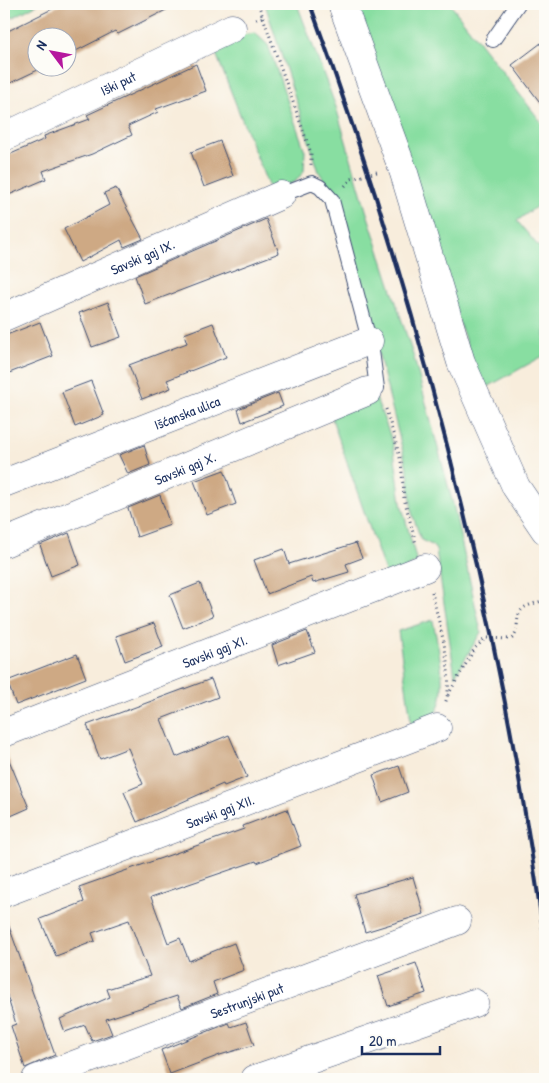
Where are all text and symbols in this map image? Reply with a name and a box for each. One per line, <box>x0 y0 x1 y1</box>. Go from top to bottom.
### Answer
north arrow <box>28 28 78 78</box>
text: N <box>31 36 51 53</box>
street label: Iški put <box>97 66 139 99</box>
street label: Savski gaj IX. <box>107 234 177 279</box>
street label: Išćanska ulica <box>151 390 223 433</box>
street label: Savski gaj X. <box>151 446 218 489</box>
street label: Savski gaj XI. <box>179 629 250 672</box>
street label: Savski gaj XII. <box>183 789 257 832</box>
street label: Sestrunjski put <box>207 977 286 1022</box>
scale bar <box>362 1023 439 1055</box>
text: 20 m <box>369 1030 396 1051</box>

